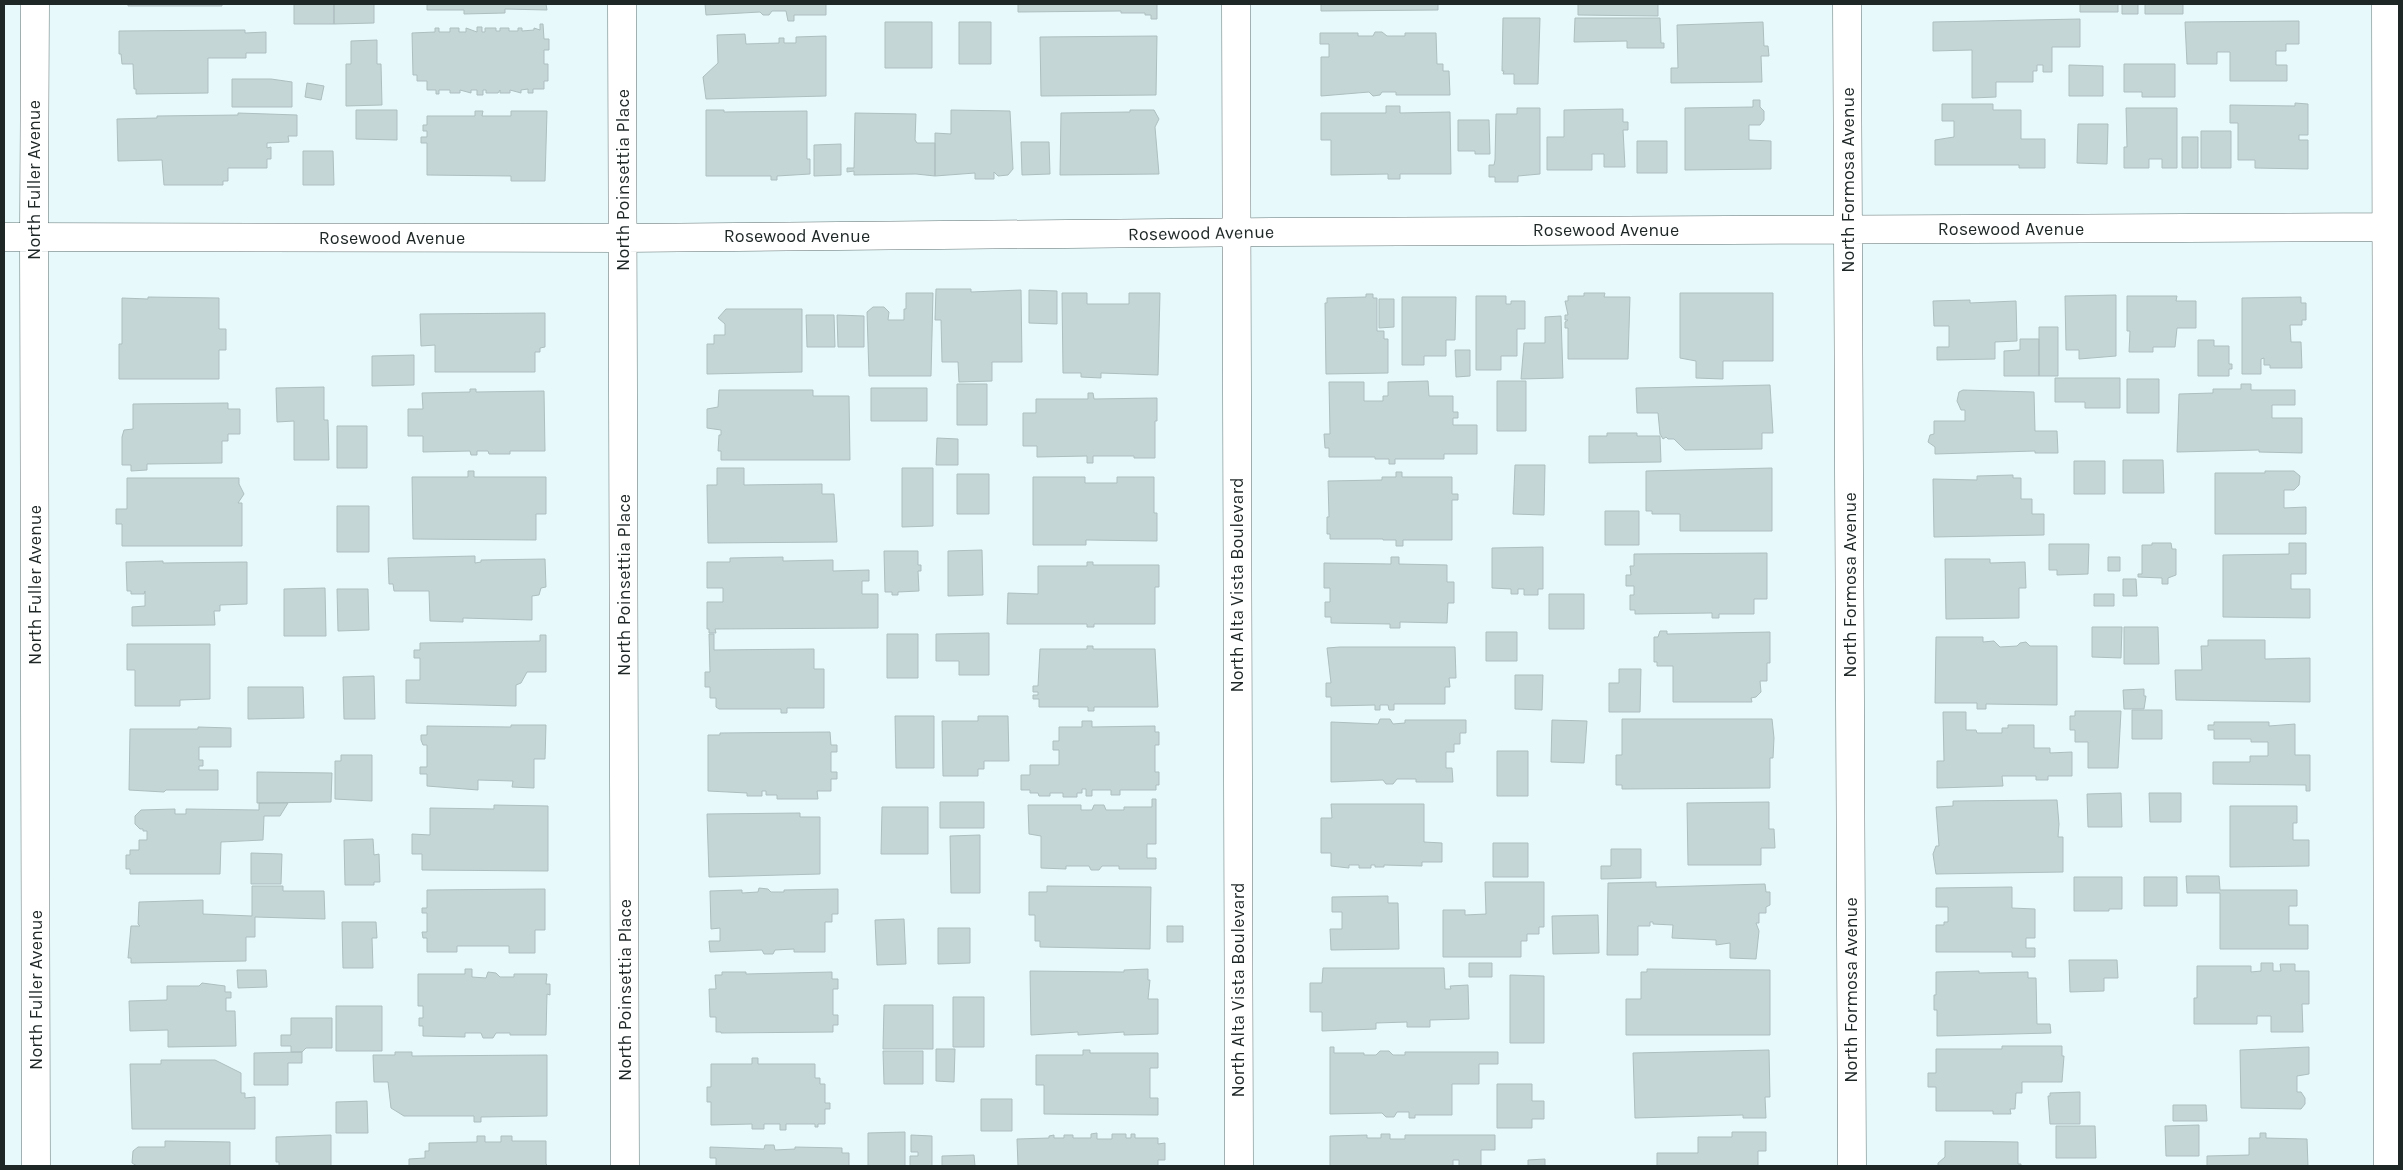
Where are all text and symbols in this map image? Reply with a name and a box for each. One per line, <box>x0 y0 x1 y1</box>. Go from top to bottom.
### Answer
street label: North Formosa Avenue <box>1837 87 1859 273</box>
street label: North Poinsettia Place <box>612 89 634 271</box>
street label: North Fuller Avenue <box>23 100 45 260</box>
street label: Rosewood Avenue <box>1938 218 2084 240</box>
street label: Rosewood Avenue <box>1533 219 1679 241</box>
street label: Rosewood Avenue <box>1128 221 1274 245</box>
street label: Rosewood Avenue <box>724 225 870 247</box>
street label: Rosewood Avenue <box>319 227 465 249</box>
street label: North Alta Vista Boulevard <box>1226 477 1248 693</box>
street label: North Formosa Avenue <box>1839 492 1861 678</box>
street label: North Poinsettia Place <box>613 494 635 676</box>
street label: North Fuller Avenue <box>24 505 46 665</box>
street label: North Alta Vista Boulevard <box>1227 882 1249 1098</box>
street label: North Formosa Avenue <box>1840 897 1862 1083</box>
street label: North Poinsettia Place <box>614 899 636 1081</box>
street label: North Fuller Avenue <box>25 910 47 1070</box>

